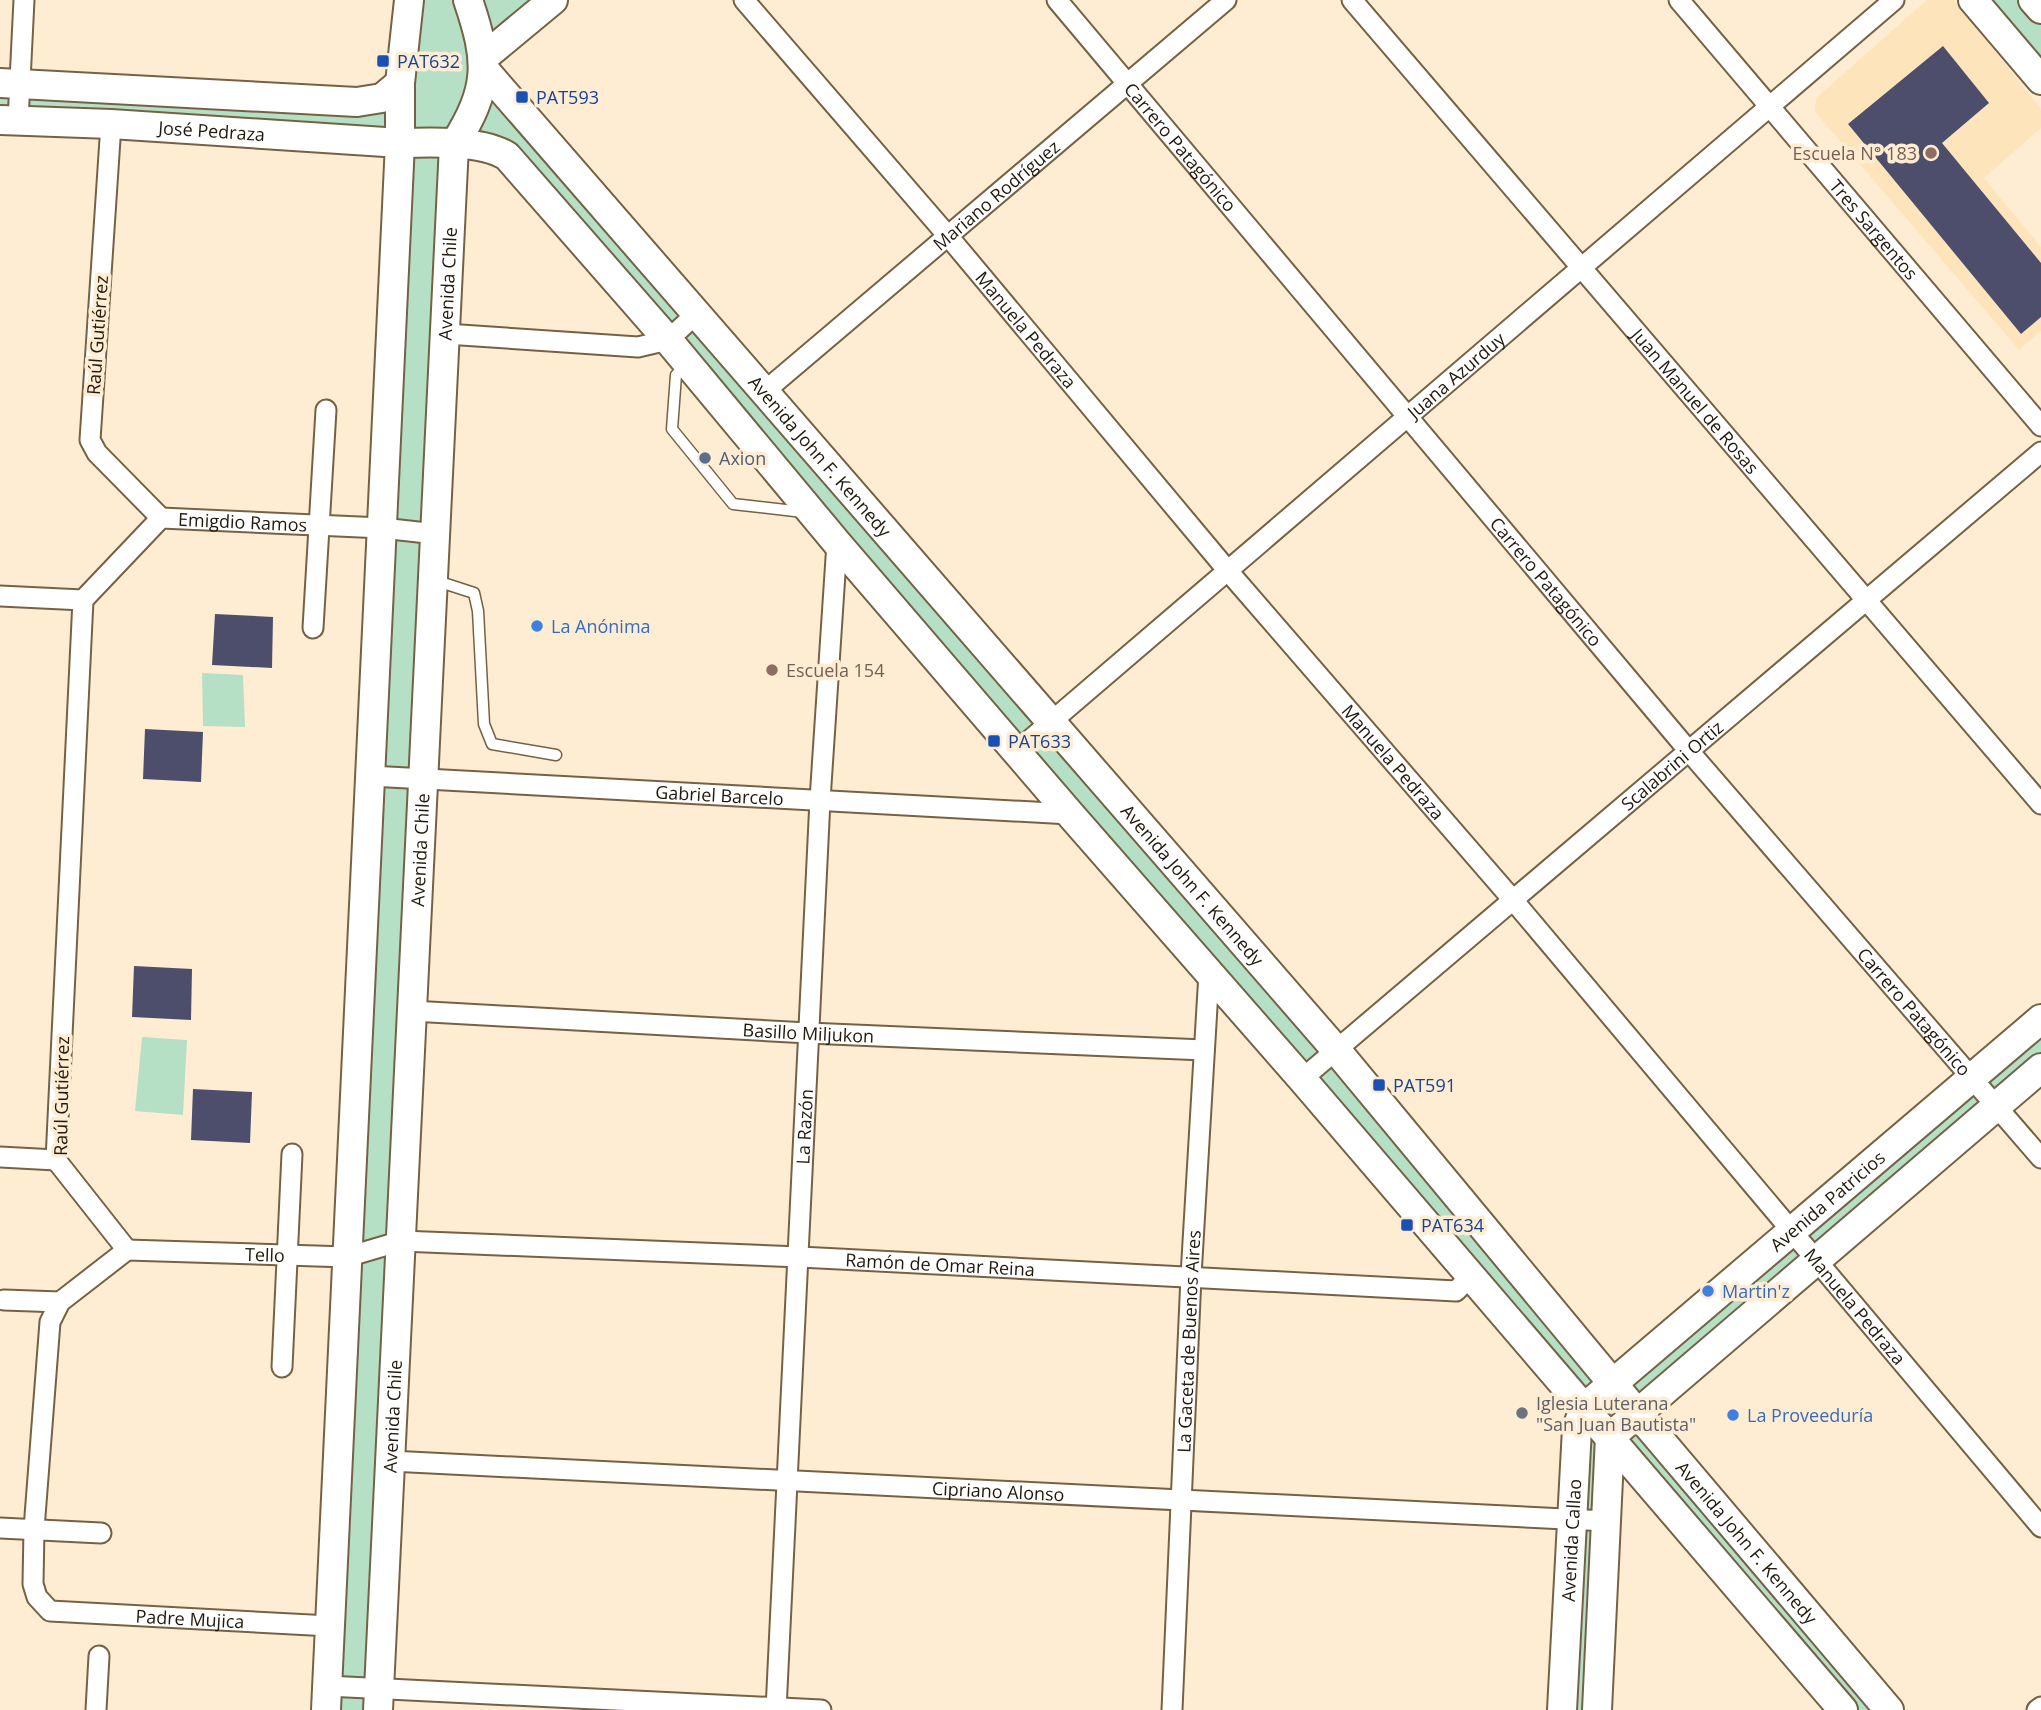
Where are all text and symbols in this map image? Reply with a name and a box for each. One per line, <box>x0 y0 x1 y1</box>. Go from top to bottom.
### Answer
place label: PAT632 <box>397 49 460 73</box>
marker: PAT632 <box>375 53 391 69</box>
street label: Carrero Patagónico <box>1119 77 1242 217</box>
place label: PAT593 <box>536 85 599 109</box>
marker: PAT593 <box>514 89 530 105</box>
street label: José Pedraza <box>156 115 266 146</box>
street label: Mariano Rodríguez <box>928 134 1064 256</box>
place label: Escuela N° 183 <box>1793 141 1917 165</box>
marker: Escuela N° 183 <box>1923 145 1939 161</box>
street label: Tres Sargentos <box>1824 174 1923 285</box>
street label: Avenida Chile <box>433 226 462 341</box>
street label: Manuela Pedraza <box>970 266 1082 393</box>
street label: Raúl Gutiérrez <box>81 274 113 396</box>
street label: Juan Manuel de Rosas <box>1625 322 1765 479</box>
street label: Juana Azurduy <box>1401 326 1511 425</box>
street label: Avenida John F. Kennedy <box>743 370 897 543</box>
place label: Axion <box>719 446 766 470</box>
marker: Axion <box>697 450 713 466</box>
street label: Emigdio Ramos <box>178 507 308 537</box>
street label: Carrero Patagónico <box>1485 512 1608 651</box>
place label: La Anónima <box>551 614 651 638</box>
marker: La Anónima <box>529 618 545 634</box>
place label: Escuela 154 <box>786 658 884 682</box>
marker: Escuela 154 <box>764 662 780 678</box>
street label: Manuela Pedraza <box>1337 699 1450 825</box>
street label: Scalabrini Ortiz <box>1616 715 1728 815</box>
place label: PAT633 <box>1008 729 1071 753</box>
marker: PAT633 <box>986 733 1002 749</box>
street label: Gabriel Barcelo <box>655 780 784 810</box>
street label: Avenida Chile <box>405 793 434 907</box>
street label: Avenida John F. Kennedy <box>1116 799 1270 971</box>
street label: Carrero Patagónico <box>1852 942 1976 1081</box>
street label: Basillo Miljukon <box>742 1017 875 1048</box>
street label: Raúl Gutiérrez <box>48 1036 74 1156</box>
place label: PAT591 <box>1393 1073 1456 1097</box>
marker: PAT591 <box>1371 1077 1387 1093</box>
street label: La Razón <box>790 1088 818 1165</box>
street label: Avenida Patricios <box>1765 1145 1890 1257</box>
place label: PAT634 <box>1421 1213 1484 1237</box>
marker: PAT634 <box>1399 1217 1415 1233</box>
street label: La Gaceta de Buenos Aires <box>1171 1229 1206 1453</box>
street label: Tello <box>245 1242 285 1267</box>
street label: Manuela Pedraza <box>1799 1243 1911 1370</box>
street label: Ramón de Omar Reina <box>845 1247 1035 1281</box>
place label: Martin'z <box>1722 1279 1790 1303</box>
marker: Martin'z <box>1700 1283 1716 1299</box>
street label: Avenida Chile <box>378 1359 407 1474</box>
place label: Iglesia Luterana "San Juan Bautista" <box>1536 1391 1696 1436</box>
place label: La Proveeduría <box>1747 1403 1873 1427</box>
marker: Iglesia Luterana "San Juan Bautista" <box>1514 1405 1530 1421</box>
marker: La Proveeduría <box>1725 1407 1741 1423</box>
street label: Avenida John F. Kennedy <box>1671 1456 1823 1630</box>
street label: Cipriano Alonso <box>931 1476 1065 1506</box>
street label: Avenida Callao <box>1556 1478 1586 1602</box>
street label: Padre Mujica <box>135 1604 245 1633</box>

